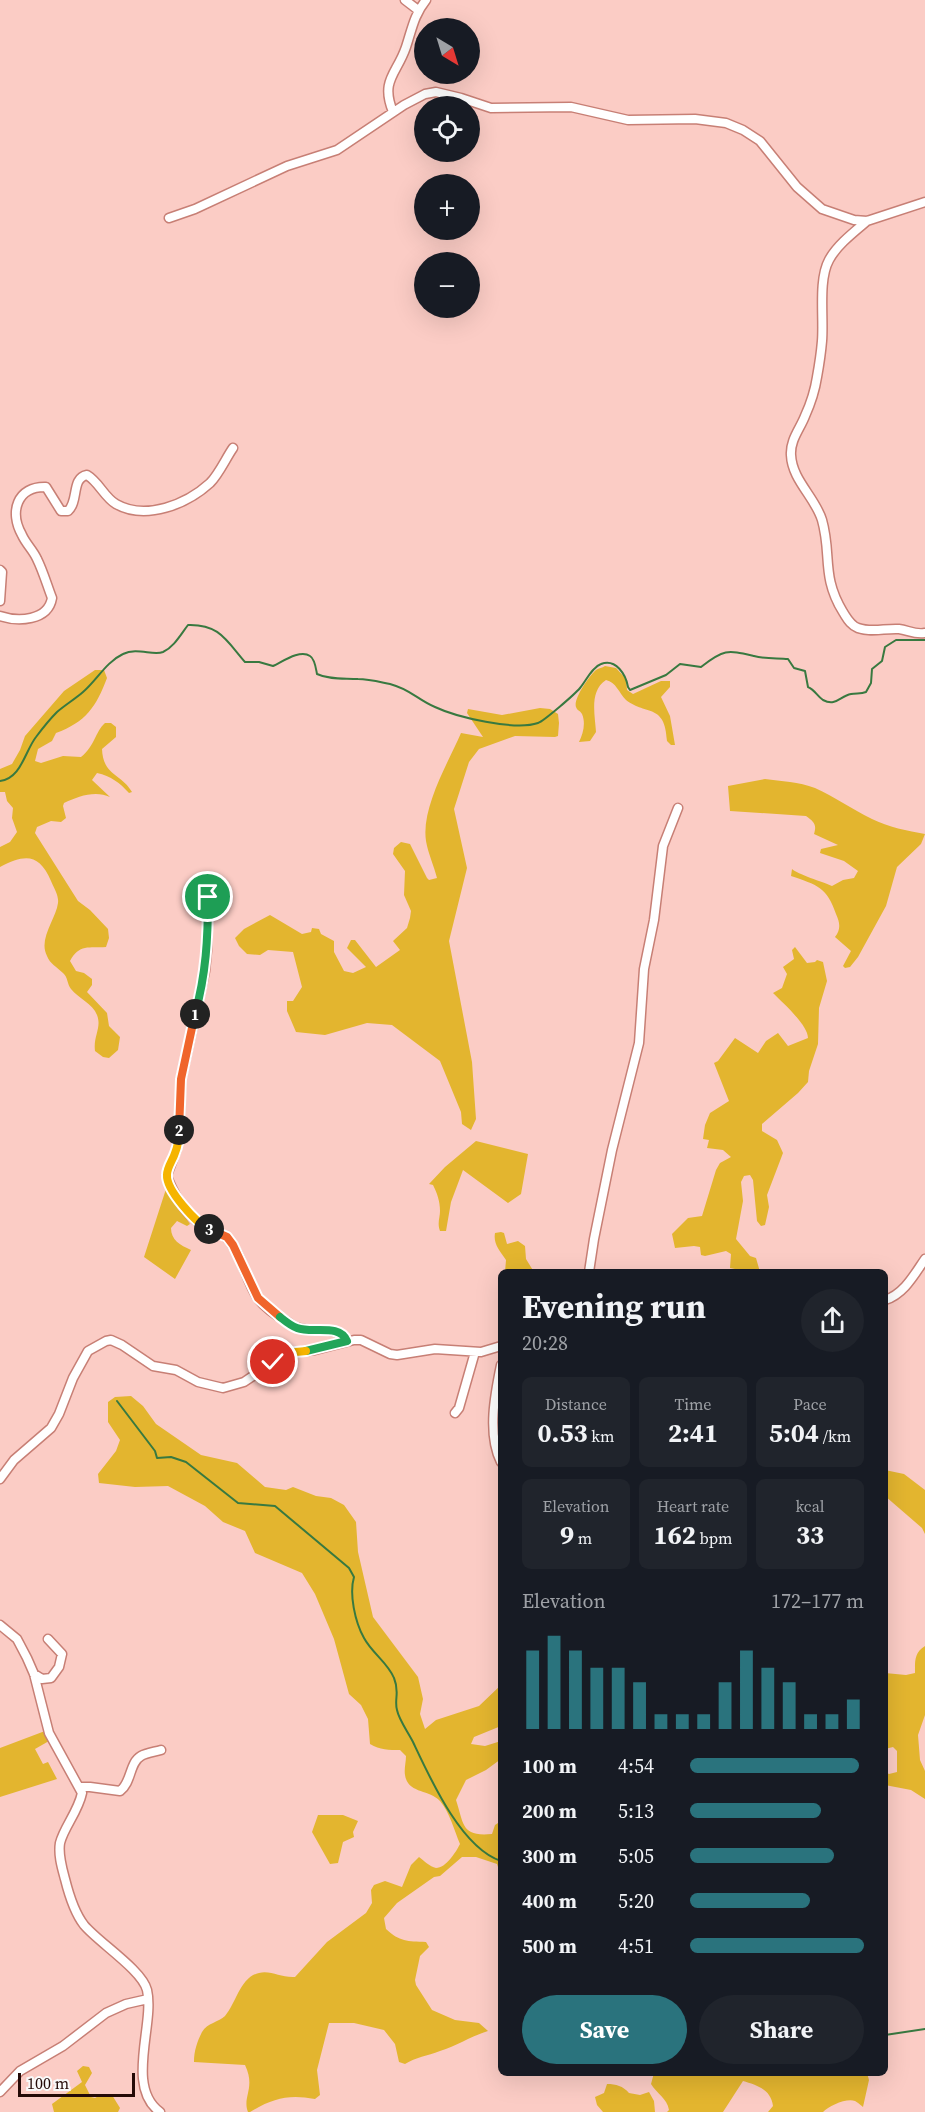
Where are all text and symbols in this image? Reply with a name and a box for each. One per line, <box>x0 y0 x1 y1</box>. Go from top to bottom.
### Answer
north arrow <box>414 18 480 84</box>
map controls <box>414 18 480 318</box>
button: locate <box>414 96 480 162</box>
button: + <box>414 174 480 240</box>
button: − <box>414 252 480 318</box>
pin <box>182 871 233 922</box>
icon: arrive <box>191 880 224 913</box>
pin: 1 <box>180 999 210 1029</box>
text: 1 <box>191 1003 199 1025</box>
pin: 2 <box>164 1115 194 1145</box>
text: 2 <box>175 1119 183 1141</box>
pin: 3 <box>194 1214 224 1244</box>
text: 3 <box>205 1218 213 1240</box>
text: Evening run <box>522 1284 706 1329</box>
button: share <box>801 1289 864 1352</box>
text: 20:28 <box>522 1329 568 1357</box>
pin <box>247 1336 298 1387</box>
icon: check <box>256 1345 289 1378</box>
text: Distance <box>545 1393 607 1415</box>
text: Time <box>674 1393 712 1415</box>
text: Pace <box>793 1393 827 1415</box>
text: 0.53 <box>538 1415 588 1451</box>
text: 2:41 <box>668 1415 718 1451</box>
text: 5:04 <box>769 1415 819 1451</box>
text: km <box>588 1425 614 1447</box>
text: /km <box>819 1425 851 1447</box>
text: Elevation <box>543 1495 609 1517</box>
text: Heart rate <box>657 1495 729 1517</box>
text: kcal <box>795 1495 825 1517</box>
text: 9 <box>560 1517 574 1553</box>
text: 162 <box>654 1517 696 1553</box>
text: 33 <box>796 1517 824 1553</box>
text: m <box>574 1527 592 1549</box>
text: bpm <box>696 1527 732 1549</box>
text: Elevation <box>522 1587 606 1615</box>
text: 172–177 m <box>771 1587 864 1615</box>
text: 100 m <box>522 1752 577 1780</box>
text: 4:54 <box>618 1752 654 1780</box>
text: 200 m <box>522 1797 577 1825</box>
text: 5:13 <box>618 1797 654 1825</box>
text: 300 m <box>522 1842 577 1870</box>
text: 5:05 <box>618 1842 654 1870</box>
text: 400 m <box>522 1887 577 1915</box>
text: 5:20 <box>618 1887 654 1915</box>
text: 500 m <box>522 1932 577 1960</box>
text: 4:51 <box>618 1932 654 1960</box>
button: Save <box>522 1995 687 2064</box>
button: Share <box>699 1995 864 2064</box>
scale bar <box>18 2070 135 2098</box>
text: 100 m <box>27 2072 69 2094</box>

